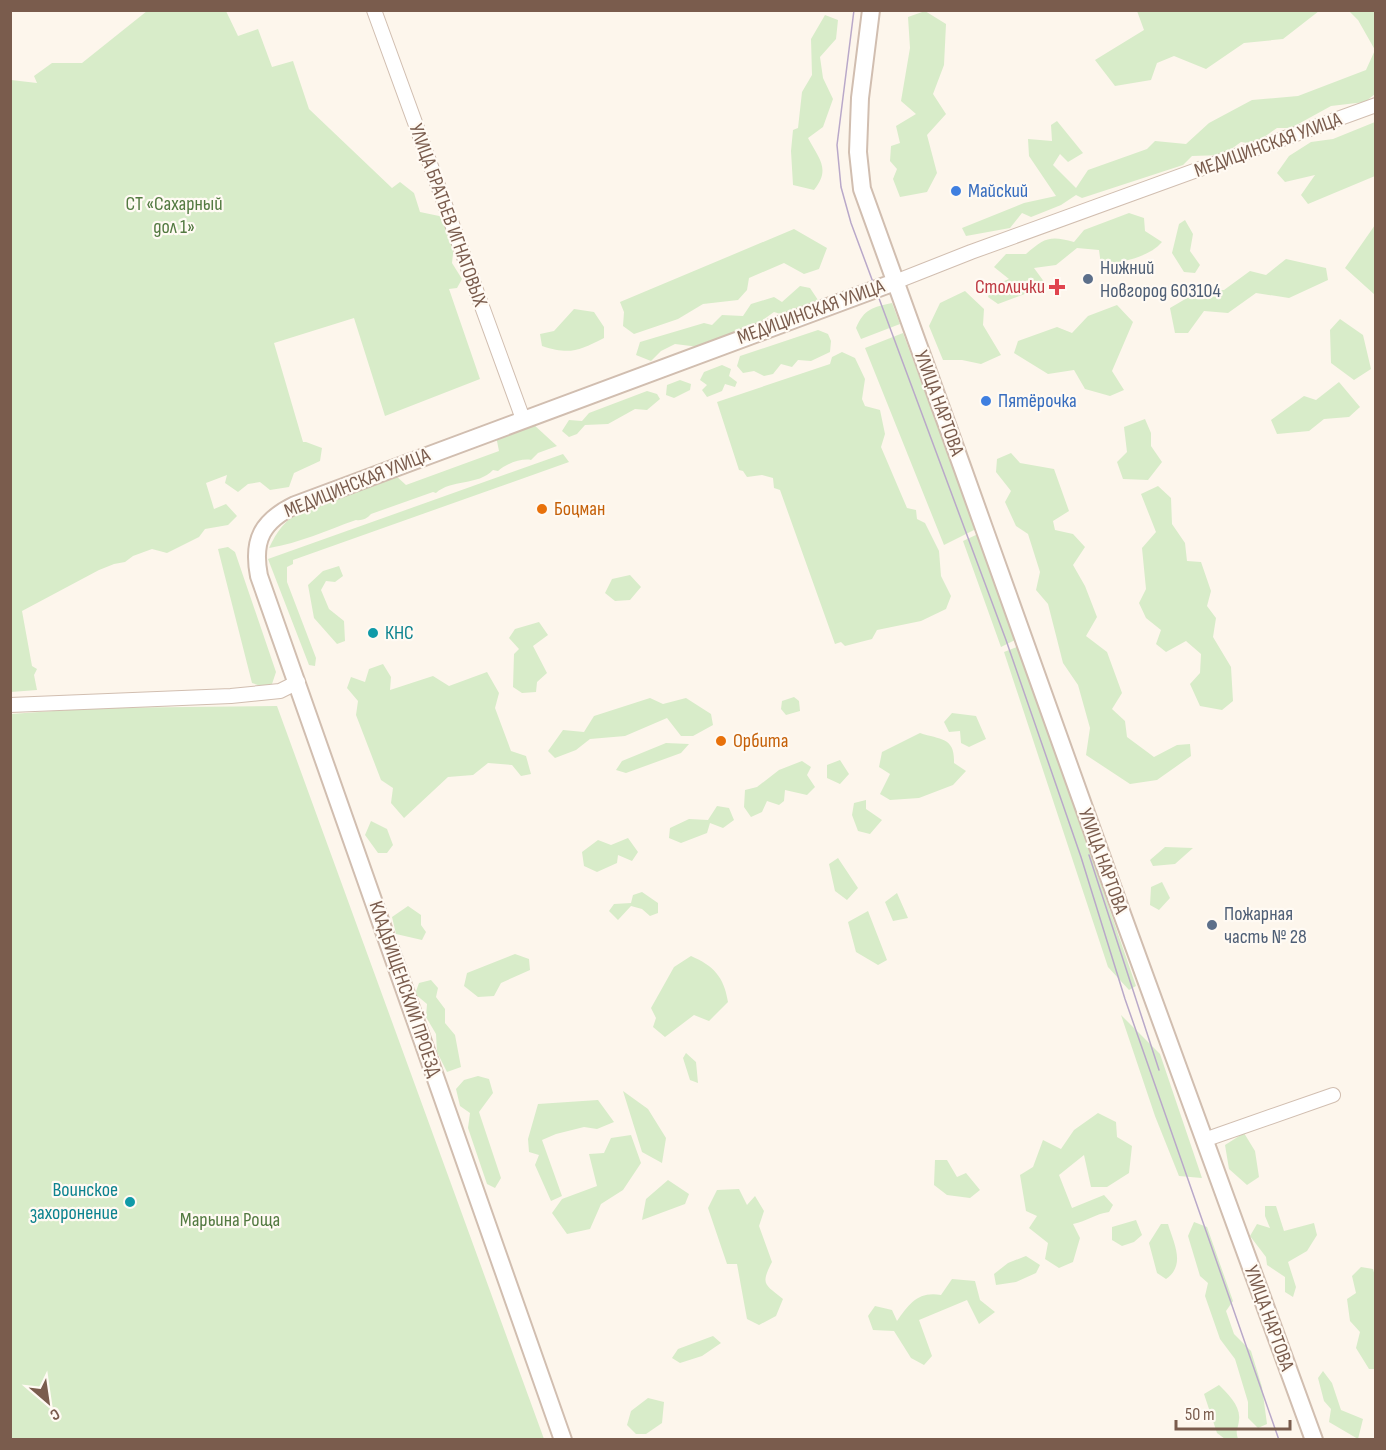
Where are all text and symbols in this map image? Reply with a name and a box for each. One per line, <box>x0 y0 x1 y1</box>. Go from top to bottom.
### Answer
street label: МЕДИЦИНСКАЯ УЛИЦА <box>1191 107 1345 183</box>
street label: УЛИЦА БРАТЬЕВ ИГНАТОВЫХ <box>404 120 492 310</box>
place label: Майский <box>968 179 1028 203</box>
marker: Майский <box>949 184 963 198</box>
park label: СТ «Сахарный дол 1» <box>125 192 223 239</box>
place label: Нижний Новгород 603104 <box>1100 256 1221 303</box>
marker: Нижний Новгород 603104 <box>1081 272 1095 286</box>
street label: МЕДИЦИНСКАЯ УЛИЦА <box>734 274 888 350</box>
place label: Столички <box>975 275 1045 299</box>
marker: Столички <box>1050 280 1064 294</box>
street label: УЛИЦА НАРТОВА <box>909 347 969 459</box>
place label: Пятёрочка <box>998 389 1077 413</box>
marker: Пятёрочка <box>979 394 993 408</box>
street label: МЕДИЦИНСКАЯ УЛИЦА <box>281 443 434 523</box>
place label: Боцман <box>554 497 605 521</box>
marker: Боцман <box>535 502 549 516</box>
place label: КНС <box>385 621 414 645</box>
marker: КНС <box>366 626 380 640</box>
place label: Орбита <box>733 729 788 753</box>
marker: Орбита <box>714 734 728 748</box>
street label: УЛИЦА НАРТОВА <box>1073 805 1133 917</box>
street label: КЛАДБИЩЕНСКИЙ ПРОЕЗД <box>364 898 447 1081</box>
place label: Пожарная часть № 28 <box>1224 902 1307 949</box>
marker: Пожарная часть № 28 <box>1205 918 1219 932</box>
place label: Воинское захоронение <box>30 1178 118 1225</box>
marker: Воинское захоронение <box>123 1195 137 1209</box>
park label: Марьина Роща <box>180 1208 280 1232</box>
street label: УЛИЦА НАРТОВА <box>1239 1262 1299 1374</box>
north arrow <box>18 1372 78 1432</box>
scale bar <box>1176 1393 1290 1431</box>
text: С <box>46 1404 63 1424</box>
text: 50 m <box>1185 1404 1215 1425</box>

